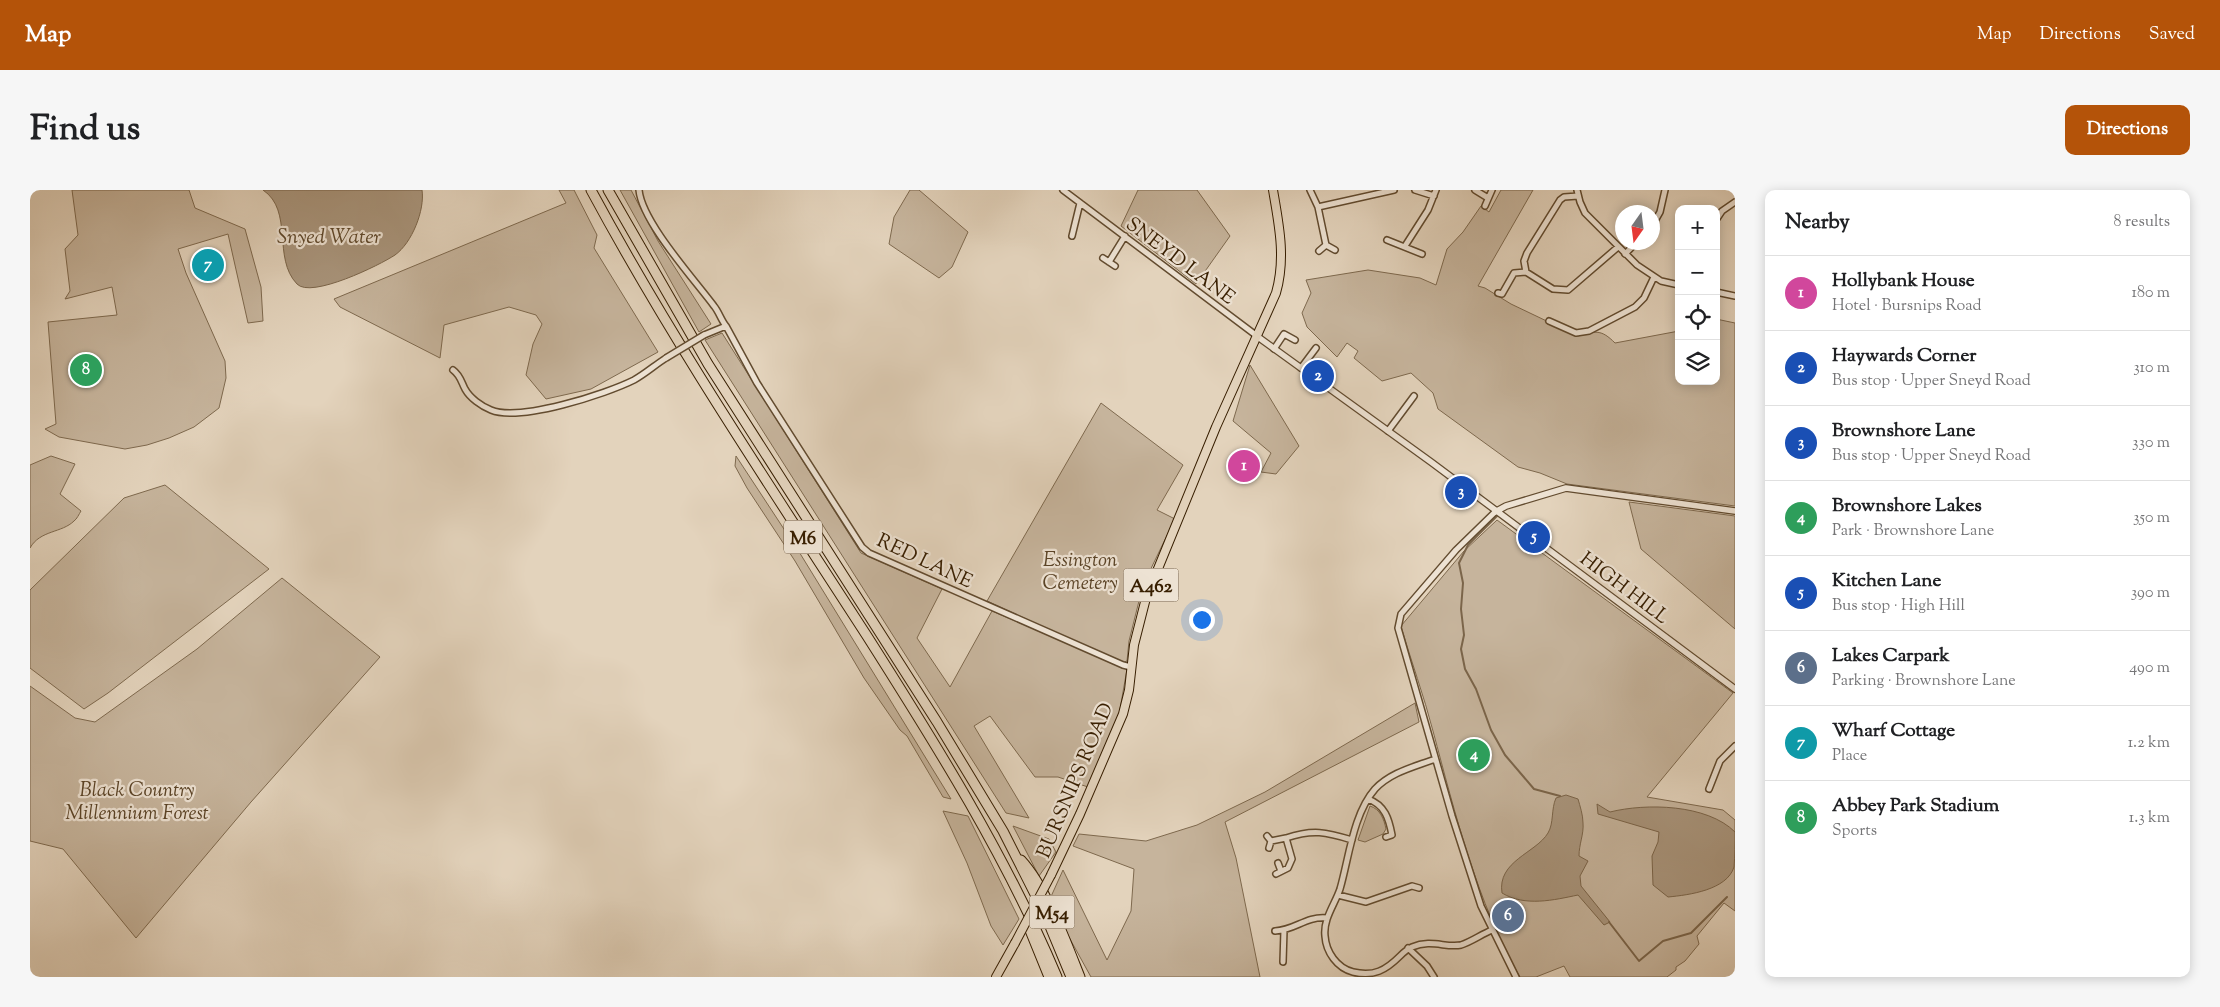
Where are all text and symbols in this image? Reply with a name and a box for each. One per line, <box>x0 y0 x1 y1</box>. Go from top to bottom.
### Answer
text: Map <box>25 18 71 52</box>
text: Map <box>1977 22 2012 48</box>
text: Directions <box>2040 22 2121 48</box>
text: Saved <box>2149 22 2195 48</box>
text: Find us <box>30 105 140 156</box>
button: Directions <box>2065 105 2190 155</box>
north arrow <box>1615 205 1660 250</box>
map controls <box>1675 205 1720 385</box>
button: + <box>1675 205 1720 250</box>
text: Nearby <box>1785 208 1850 238</box>
street label: SNEYD LANE <box>1119 211 1240 313</box>
text: 8 results <box>2114 211 2170 234</box>
water label: Snyed Water <box>277 223 382 253</box>
pin: 7 <box>192 246 224 284</box>
button: − <box>1675 250 1720 295</box>
text: Hollybank House <box>1832 268 1974 295</box>
text: 1 <box>1798 282 1804 305</box>
text: 180 m <box>2131 282 2170 305</box>
button: locate <box>1675 295 1720 340</box>
text: Hotel · Bursnips Road <box>1832 295 1982 318</box>
button: layers <box>1675 340 1720 385</box>
text: Haywards Corner <box>1832 343 1976 370</box>
pin: 8 <box>70 351 102 389</box>
pin: 2 <box>1302 357 1334 395</box>
text: 2 <box>1797 357 1805 380</box>
text: 310 m <box>2133 357 2170 380</box>
text: Bus stop · Upper Sneyd Road <box>1832 370 2031 393</box>
text: Brownshore Lane <box>1832 418 1975 445</box>
text: 3 <box>1798 432 1804 455</box>
text: 330 m <box>2132 432 2170 455</box>
text: Bus stop · Upper Sneyd Road <box>1832 445 2031 468</box>
pin: 1 <box>1228 447 1260 485</box>
pin: 3 <box>1445 473 1477 511</box>
text: Brownshore Lakes <box>1832 493 1982 520</box>
text: 4 <box>1797 507 1805 530</box>
text: 350 m <box>2133 507 2170 530</box>
pin: 5 <box>1518 518 1550 556</box>
text: Park · Brownshore Lane <box>1832 520 1994 543</box>
road number: M6 <box>784 521 822 554</box>
street label: RED LANE <box>871 527 977 597</box>
street label: HIGH HILL <box>1573 546 1674 632</box>
park label: Essington Cemetery <box>1042 547 1118 599</box>
road number: A462 <box>1124 568 1178 602</box>
text: Kitchen Lane <box>1832 568 1941 595</box>
text: 5 <box>1798 582 1804 605</box>
text: 390 m <box>2131 582 2170 605</box>
text: Bus stop · High Hill <box>1832 595 1965 618</box>
your location <box>1189 607 1215 633</box>
text: Lakes Carpark <box>1832 643 1950 670</box>
text: 6 <box>1797 657 1805 680</box>
text: 490 m <box>2129 657 2170 680</box>
text: Parking · Brownshore Lane <box>1832 670 2016 693</box>
street label: BURSNIPS ROAD <box>1030 699 1122 863</box>
text: Wharf Cottage <box>1832 718 1955 745</box>
text: 7 <box>1797 732 1805 755</box>
text: 1.2 km <box>2128 732 2170 755</box>
pin: 4 <box>1458 736 1490 774</box>
text: Place <box>1832 745 1867 768</box>
park label: Black Country Millennium Forest <box>65 777 209 829</box>
text: Abbey Park Stadium <box>1832 793 1999 820</box>
text: 8 <box>1797 807 1805 830</box>
text: 1.3 km <box>2129 807 2170 830</box>
text: Sports <box>1832 820 1877 843</box>
road number: M54 <box>1030 896 1074 929</box>
pin: 6 <box>1492 897 1524 935</box>

